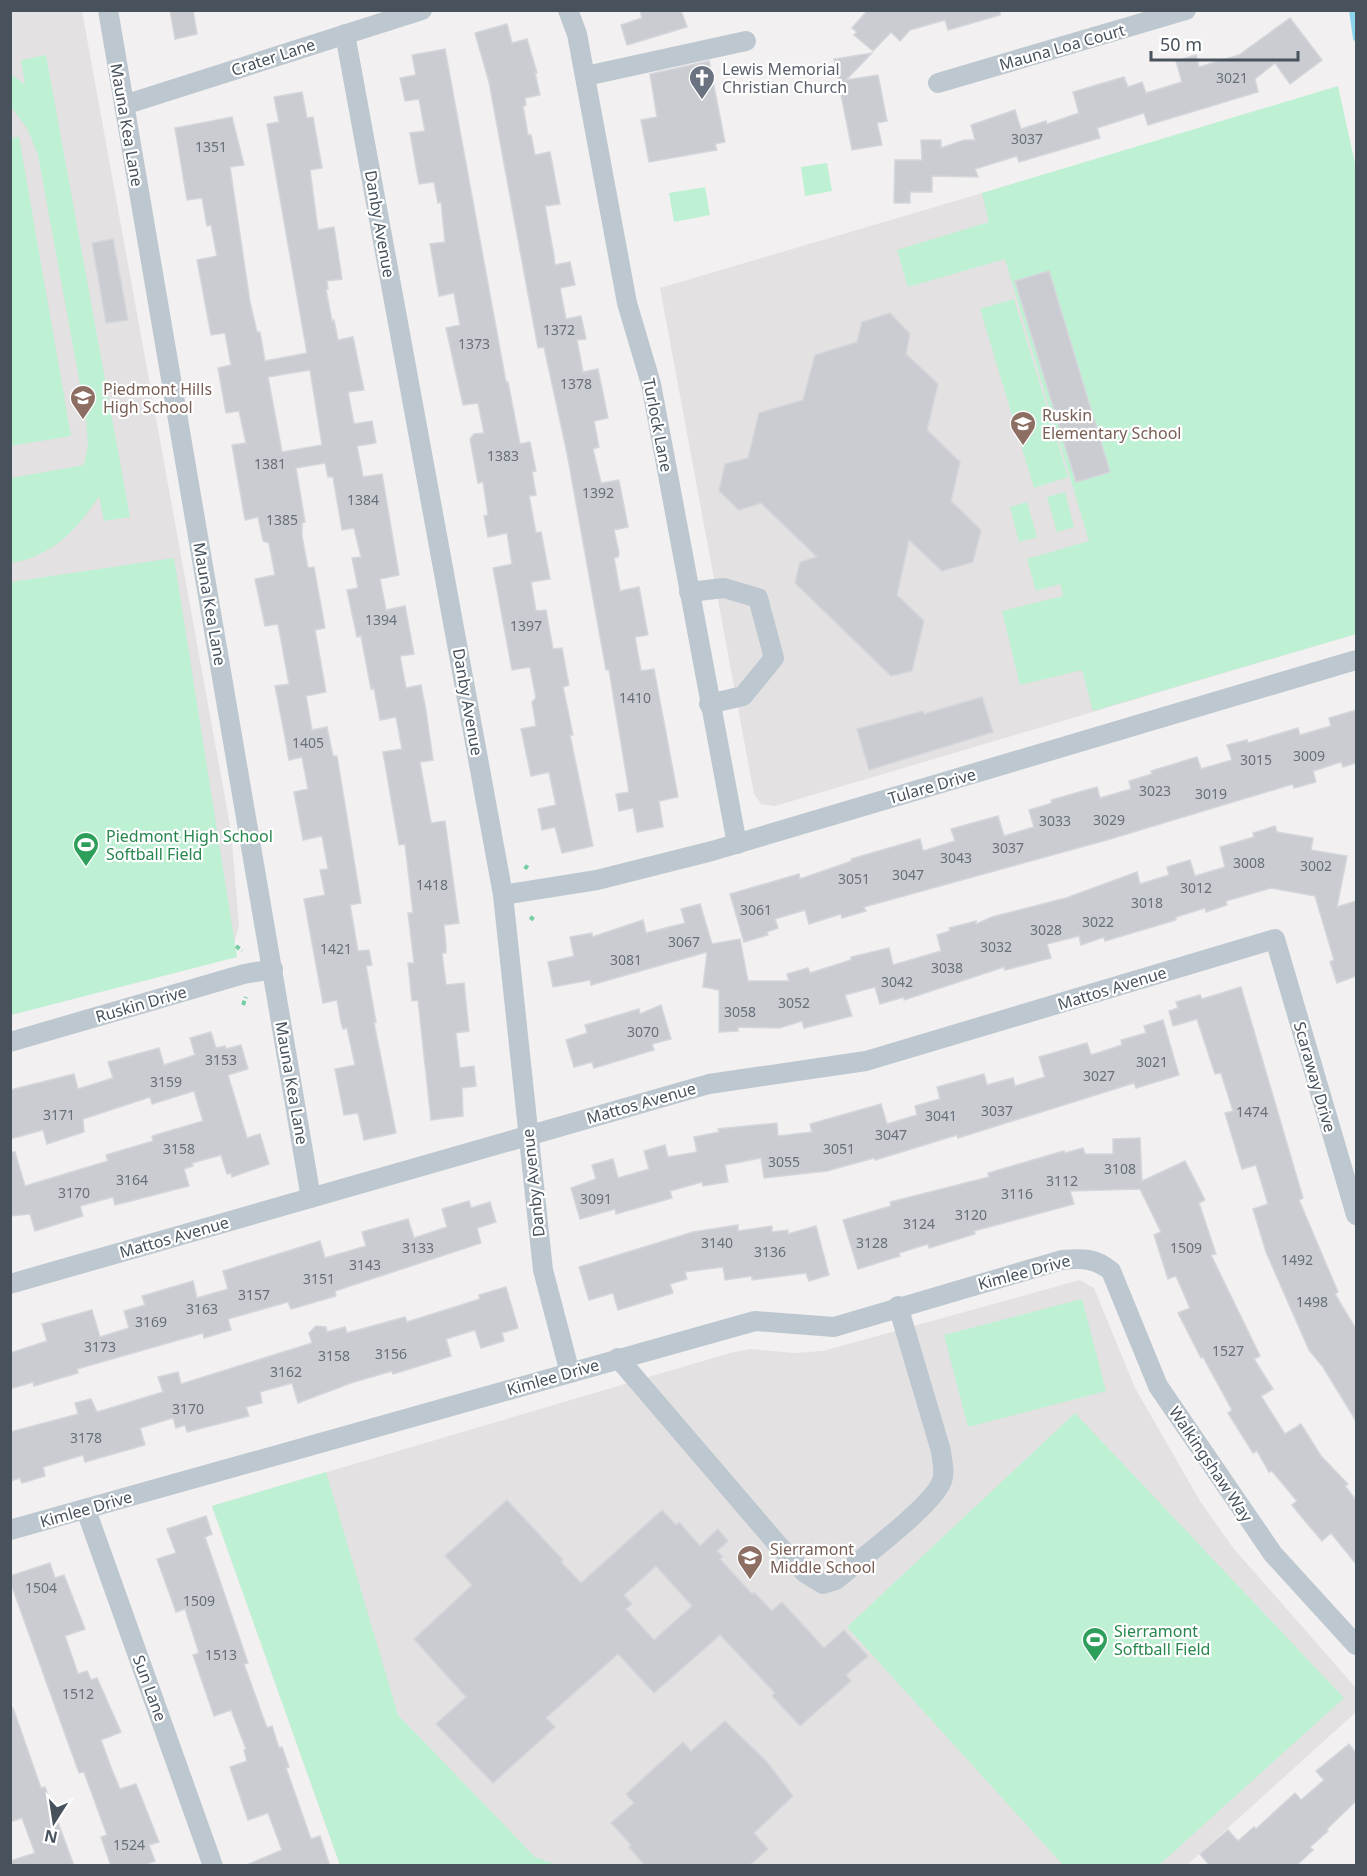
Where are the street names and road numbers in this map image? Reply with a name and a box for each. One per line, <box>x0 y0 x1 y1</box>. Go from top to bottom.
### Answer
street label: Mauna Loa Court <box>997 18 1128 75</box>
street label: Crater Lane <box>228 33 318 81</box>
street label: Mauna Kea Lane <box>105 62 149 188</box>
street label: Danby Avenue <box>360 169 400 279</box>
street label: Turlock Lane <box>638 376 678 474</box>
street label: Mauna Kea Lane <box>188 541 232 667</box>
street label: Danby Avenue <box>448 647 488 757</box>
street label: Tulare Drive <box>886 763 978 809</box>
street label: Mattos Avenue <box>1055 961 1169 1015</box>
street label: Ruskin Drive <box>93 980 189 1028</box>
street label: Scaraway Drive <box>1289 1019 1341 1135</box>
street label: Mauna Kea Lane <box>270 1020 314 1146</box>
street label: Mattos Avenue <box>584 1077 698 1129</box>
street label: Danby Avenue <box>516 1128 550 1238</box>
street label: Mattos Avenue <box>117 1211 231 1263</box>
street label: Kimlee Drive <box>975 1249 1073 1295</box>
street label: Kimlee Drive <box>504 1353 602 1401</box>
street label: Walkingshaw Way <box>1164 1402 1258 1527</box>
street label: Kimlee Drive <box>37 1485 135 1533</box>
street label: Sun Lane <box>128 1652 172 1724</box>

